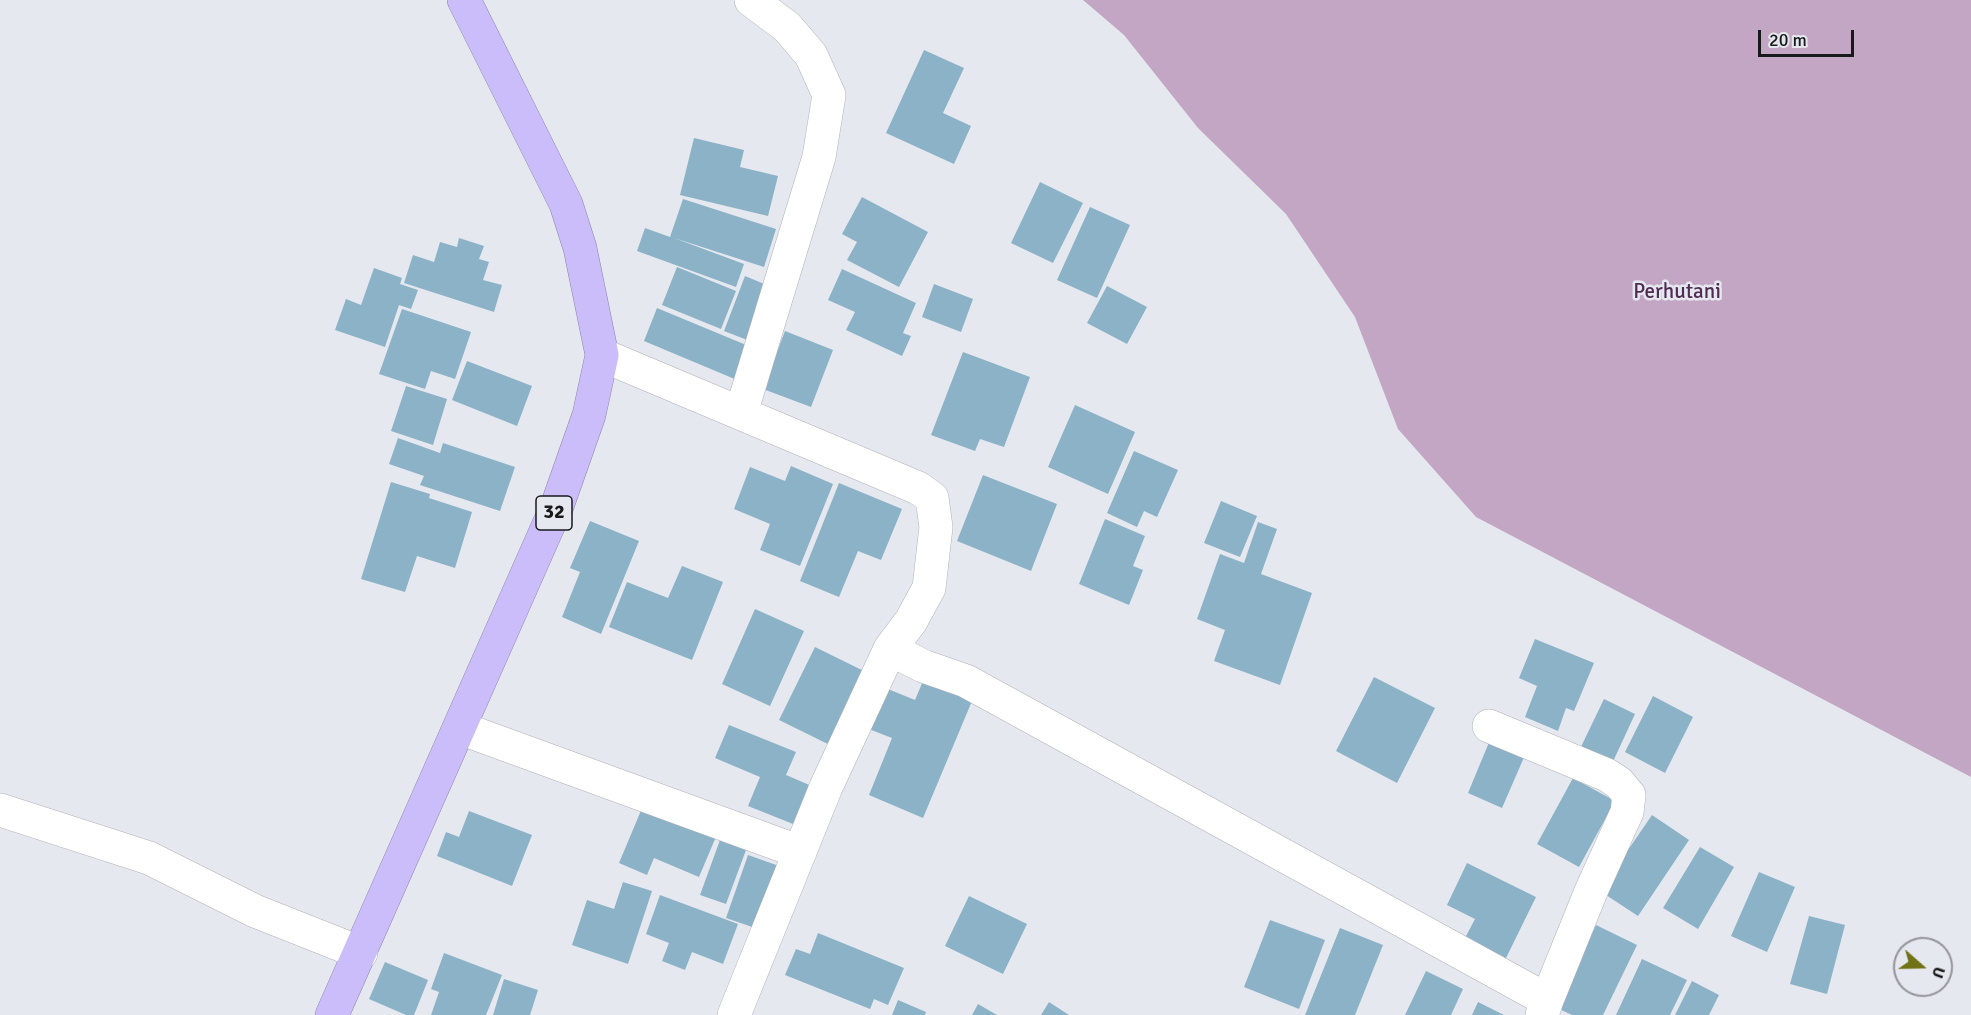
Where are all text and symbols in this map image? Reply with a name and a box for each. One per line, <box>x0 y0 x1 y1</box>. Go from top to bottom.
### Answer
scale bar <box>1761 18 1857 56</box>
text: 20 m <box>1769 29 1807 51</box>
park label: Perhutani <box>1633 279 1721 305</box>
road number: 32 <box>536 496 572 530</box>
north arrow <box>1893 937 1953 997</box>
text: U <box>1927 964 1949 981</box>

